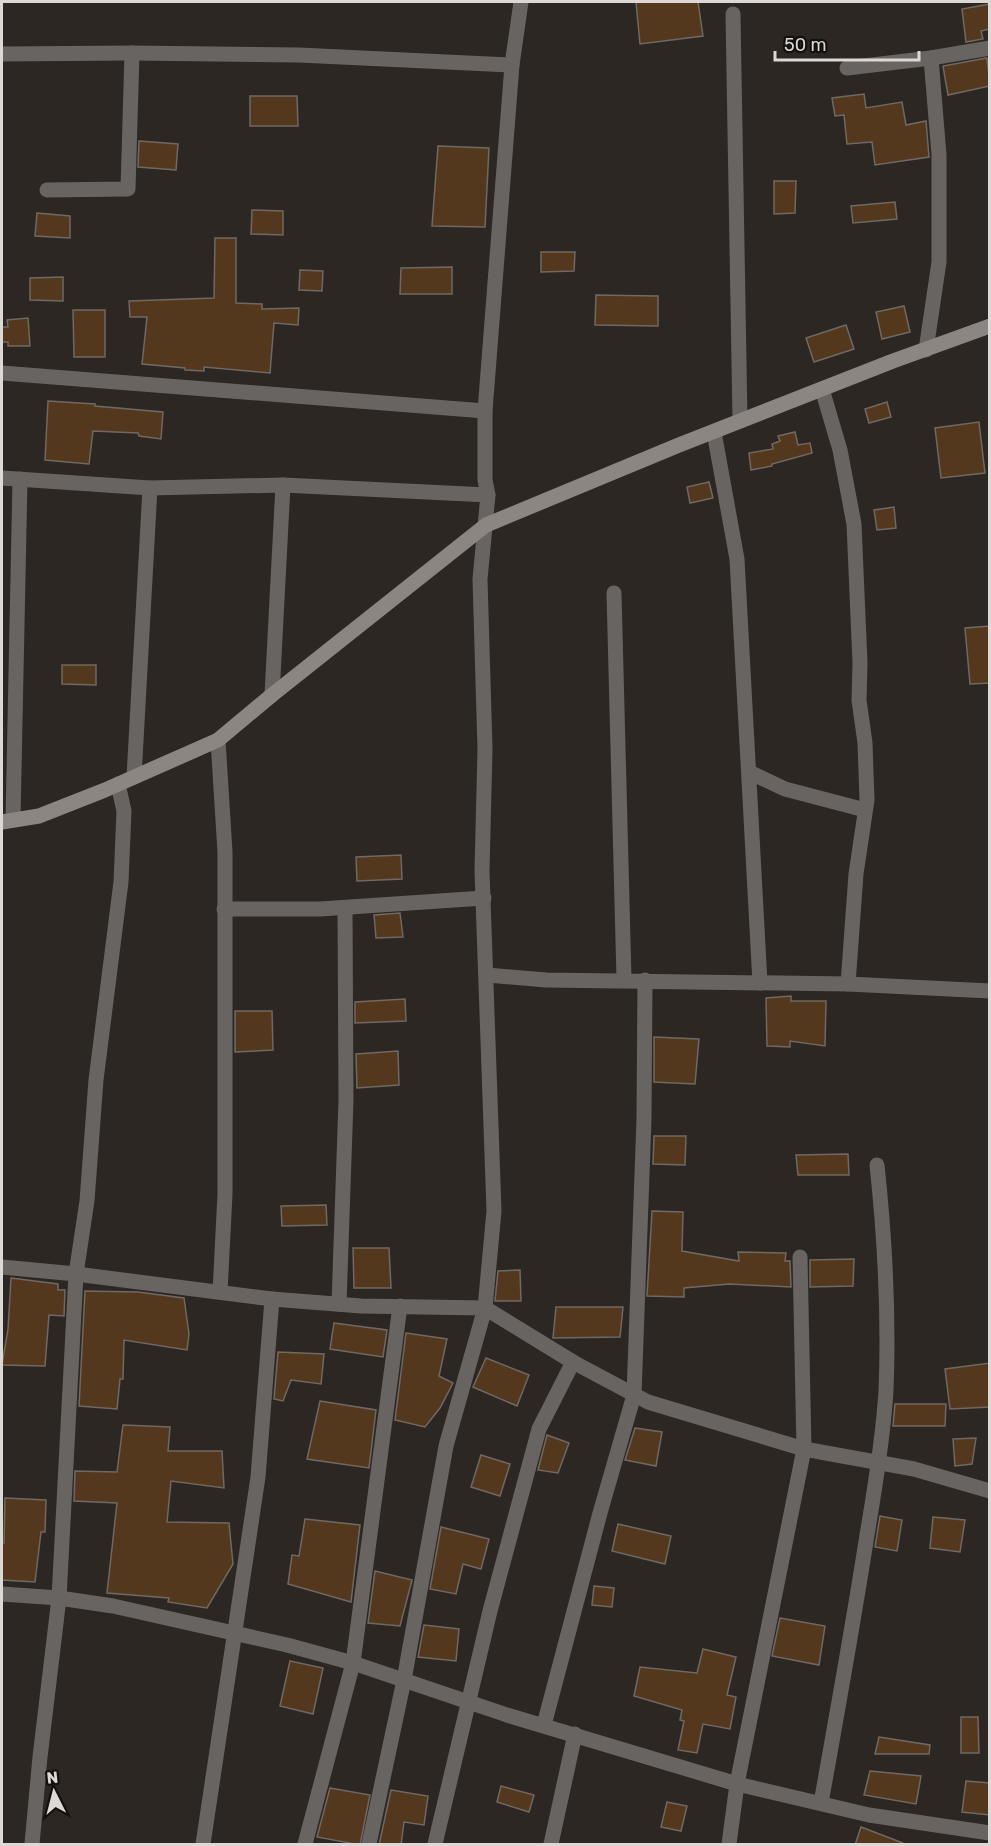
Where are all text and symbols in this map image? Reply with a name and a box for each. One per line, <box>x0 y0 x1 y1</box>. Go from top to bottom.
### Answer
scale bar <box>775 24 919 62</box>
text: 50 m <box>784 34 827 56</box>
north arrow <box>24 1762 84 1822</box>
text: N <box>46 1768 59 1788</box>

